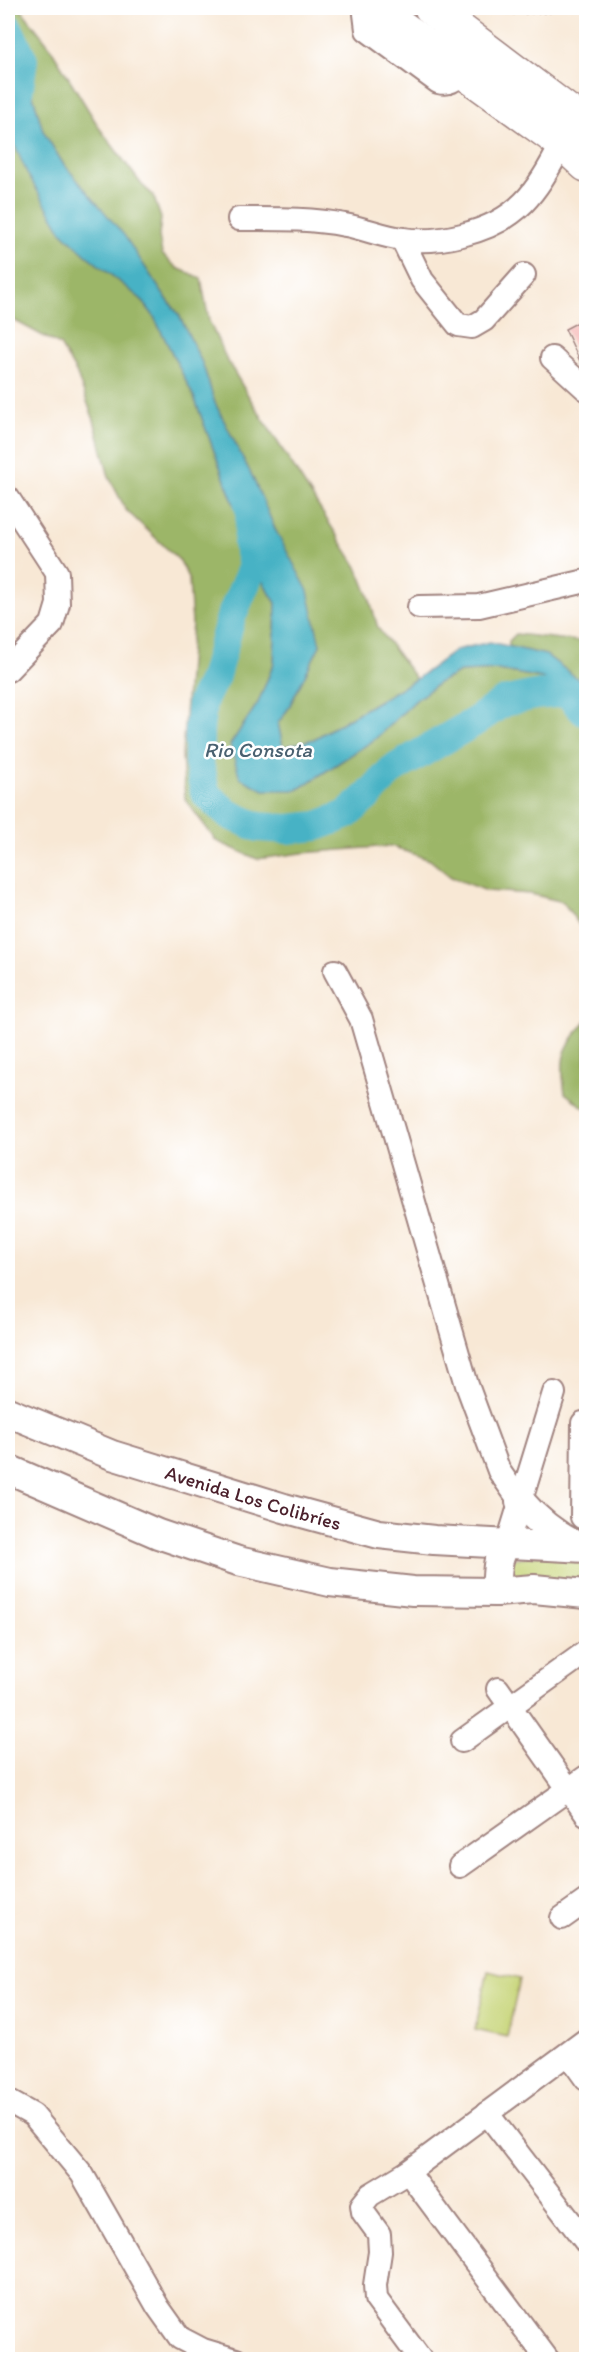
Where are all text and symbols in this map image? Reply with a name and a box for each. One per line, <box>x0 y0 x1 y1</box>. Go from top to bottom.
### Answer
water label: Rio Consota <box>204 737 313 762</box>
street label: Avenida Los Colibríes <box>162 1460 344 1535</box>

